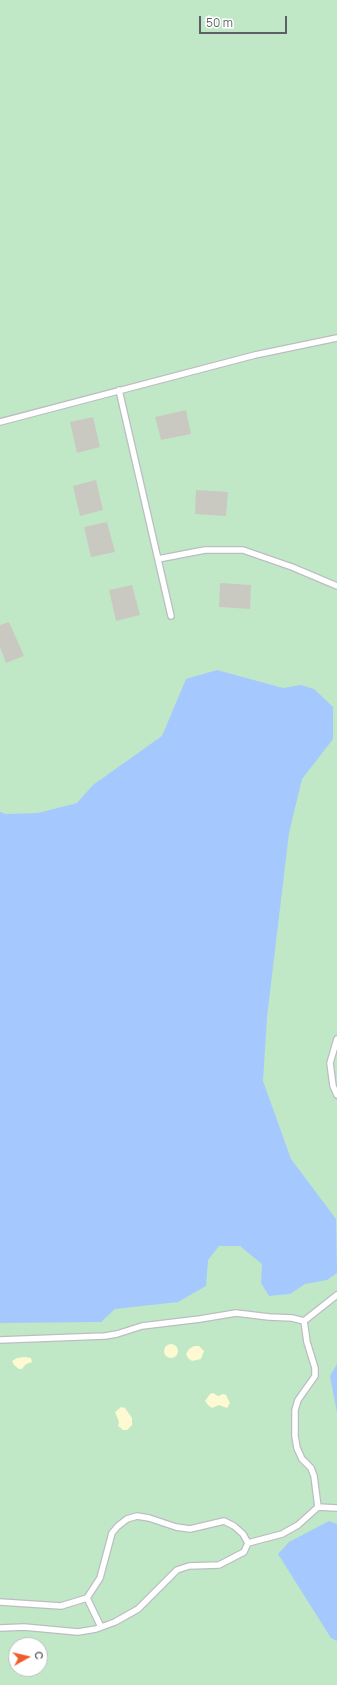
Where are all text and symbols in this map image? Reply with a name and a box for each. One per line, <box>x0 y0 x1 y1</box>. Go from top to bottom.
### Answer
scale bar <box>201 8 289 34</box>
text: 50 m <box>206 14 233 31</box>
north arrow <box>8 1637 48 1677</box>
text: С <box>31 1650 47 1660</box>

